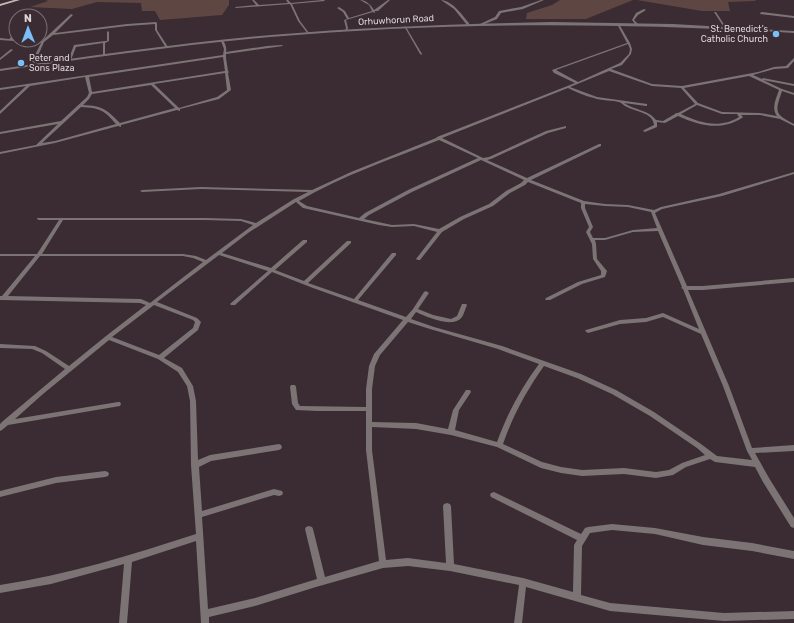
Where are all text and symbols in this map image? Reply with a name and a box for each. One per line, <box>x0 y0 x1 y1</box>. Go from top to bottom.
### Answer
north arrow <box>8 8 48 48</box>
text: N <box>24 12 32 25</box>
street label: Orhuwhorun Road <box>358 13 434 27</box>
place label: St. Benedict's Catholic Church <box>701 24 768 44</box>
marker: St. Benedict's Catholic Church <box>771 29 781 39</box>
place label: Peter and Sons Plaza <box>29 53 75 73</box>
marker: Peter and Sons Plaza <box>16 58 26 68</box>

